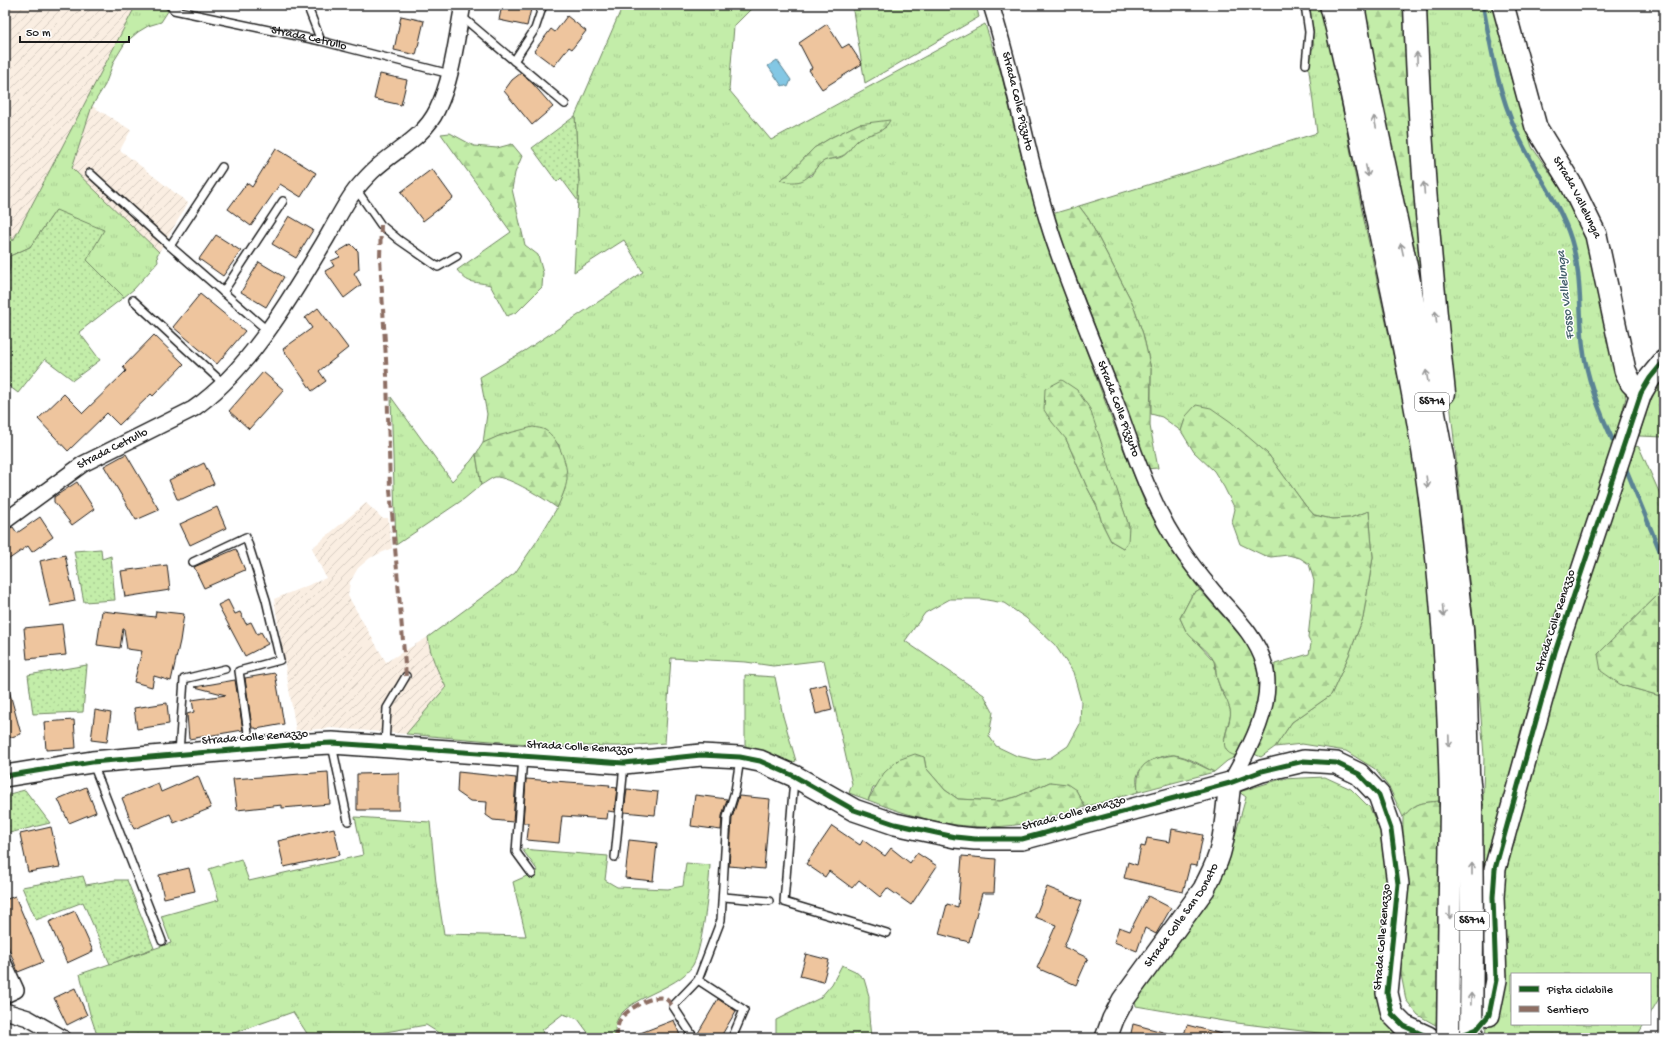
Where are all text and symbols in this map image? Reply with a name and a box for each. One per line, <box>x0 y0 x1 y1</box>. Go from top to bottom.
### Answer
scale bar <box>20 18 129 44</box>
street label: Strada Cetrullo <box>270 24 348 54</box>
text: 50 m <box>26 27 51 41</box>
street label: Strada Colle Pizzuto <box>998 50 1036 153</box>
one-way arrow <box>1413 52 1421 65</box>
one-way arrow <box>1370 115 1378 128</box>
street label: Strada Vallelunga <box>1549 154 1604 241</box>
one-way arrow <box>1364 164 1372 177</box>
one-way arrow <box>1421 182 1428 195</box>
one-way arrow <box>1398 242 1406 255</box>
water label: Fosso Vallelunga <box>1554 249 1578 340</box>
one-way arrow <box>1432 311 1440 324</box>
street label: Strada Colle Pizzuto <box>1093 359 1142 459</box>
one-way arrow <box>1423 370 1431 383</box>
road number: SS714 <box>1415 393 1449 411</box>
street label: Strada Cetrullo <box>75 426 150 473</box>
one-way arrow <box>1423 475 1431 488</box>
street label: Strada Colle Renazzo <box>1533 568 1579 674</box>
one-way arrow <box>1439 604 1446 617</box>
street label: Strada Colle Renazzo <box>201 727 309 749</box>
one-way arrow <box>1446 734 1453 747</box>
street label: Strada Colle Renazzo <box>526 738 634 758</box>
street label: Strada Colle Renazzo <box>1021 793 1127 835</box>
street label: Strada Colle San Donato <box>1142 861 1222 971</box>
one-way arrow <box>1468 863 1476 876</box>
street label: Strada Colle Renazzo <box>1371 883 1395 991</box>
one-way arrow <box>1446 906 1454 919</box>
road number: SS714 <box>1455 912 1489 930</box>
legend <box>1511 973 1651 1025</box>
text: Pista ciclabile <box>1546 984 1614 998</box>
one-way arrow <box>1467 993 1475 1006</box>
text: Sentiero <box>1547 1004 1589 1018</box>

